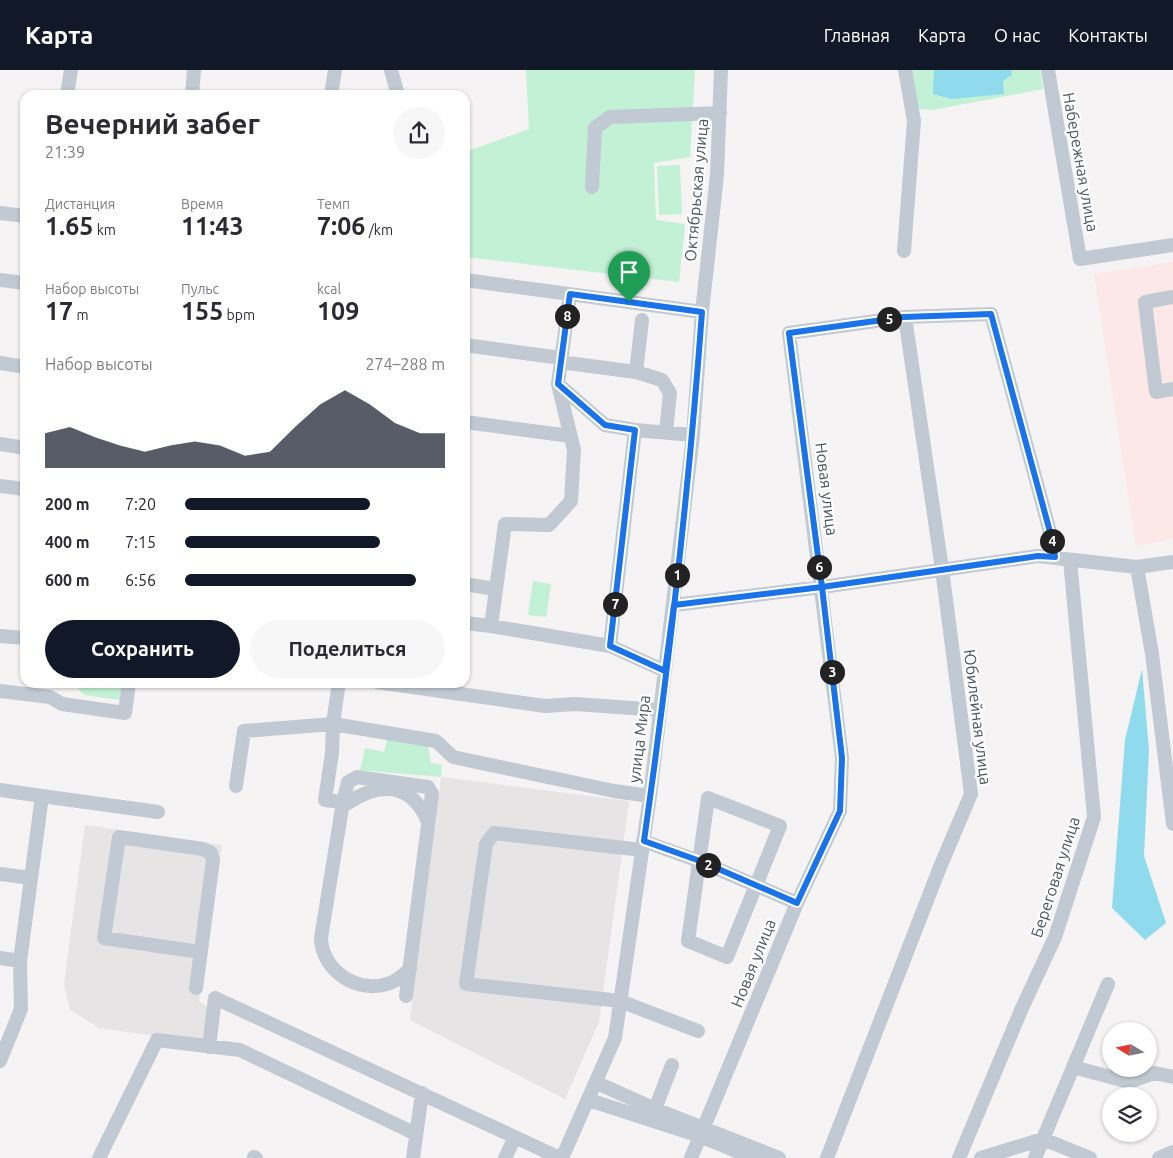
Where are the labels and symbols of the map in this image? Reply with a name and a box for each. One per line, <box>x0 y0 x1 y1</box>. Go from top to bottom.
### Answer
street label: Набережная улица <box>1060 91 1102 233</box>
street label: Октябрьская улица <box>681 118 711 262</box>
pin <box>608 251 650 302</box>
pin: 8 <box>554 304 580 328</box>
pin: 5 <box>876 306 902 332</box>
street label: Новая улица <box>812 441 842 537</box>
pin: 4 <box>1040 528 1064 554</box>
pin: 6 <box>806 554 832 580</box>
pin: 1 <box>664 562 690 588</box>
pin: 7 <box>602 592 628 616</box>
street label: Юбилейная улица <box>961 648 995 786</box>
pin: 3 <box>820 660 844 684</box>
street label: улица Мира <box>625 694 653 784</box>
street label: Береговая улица <box>1027 814 1083 940</box>
pin: 2 <box>696 852 720 878</box>
street label: Новая улица <box>727 916 779 1010</box>
north arrow <box>1102 1022 1158 1078</box>

